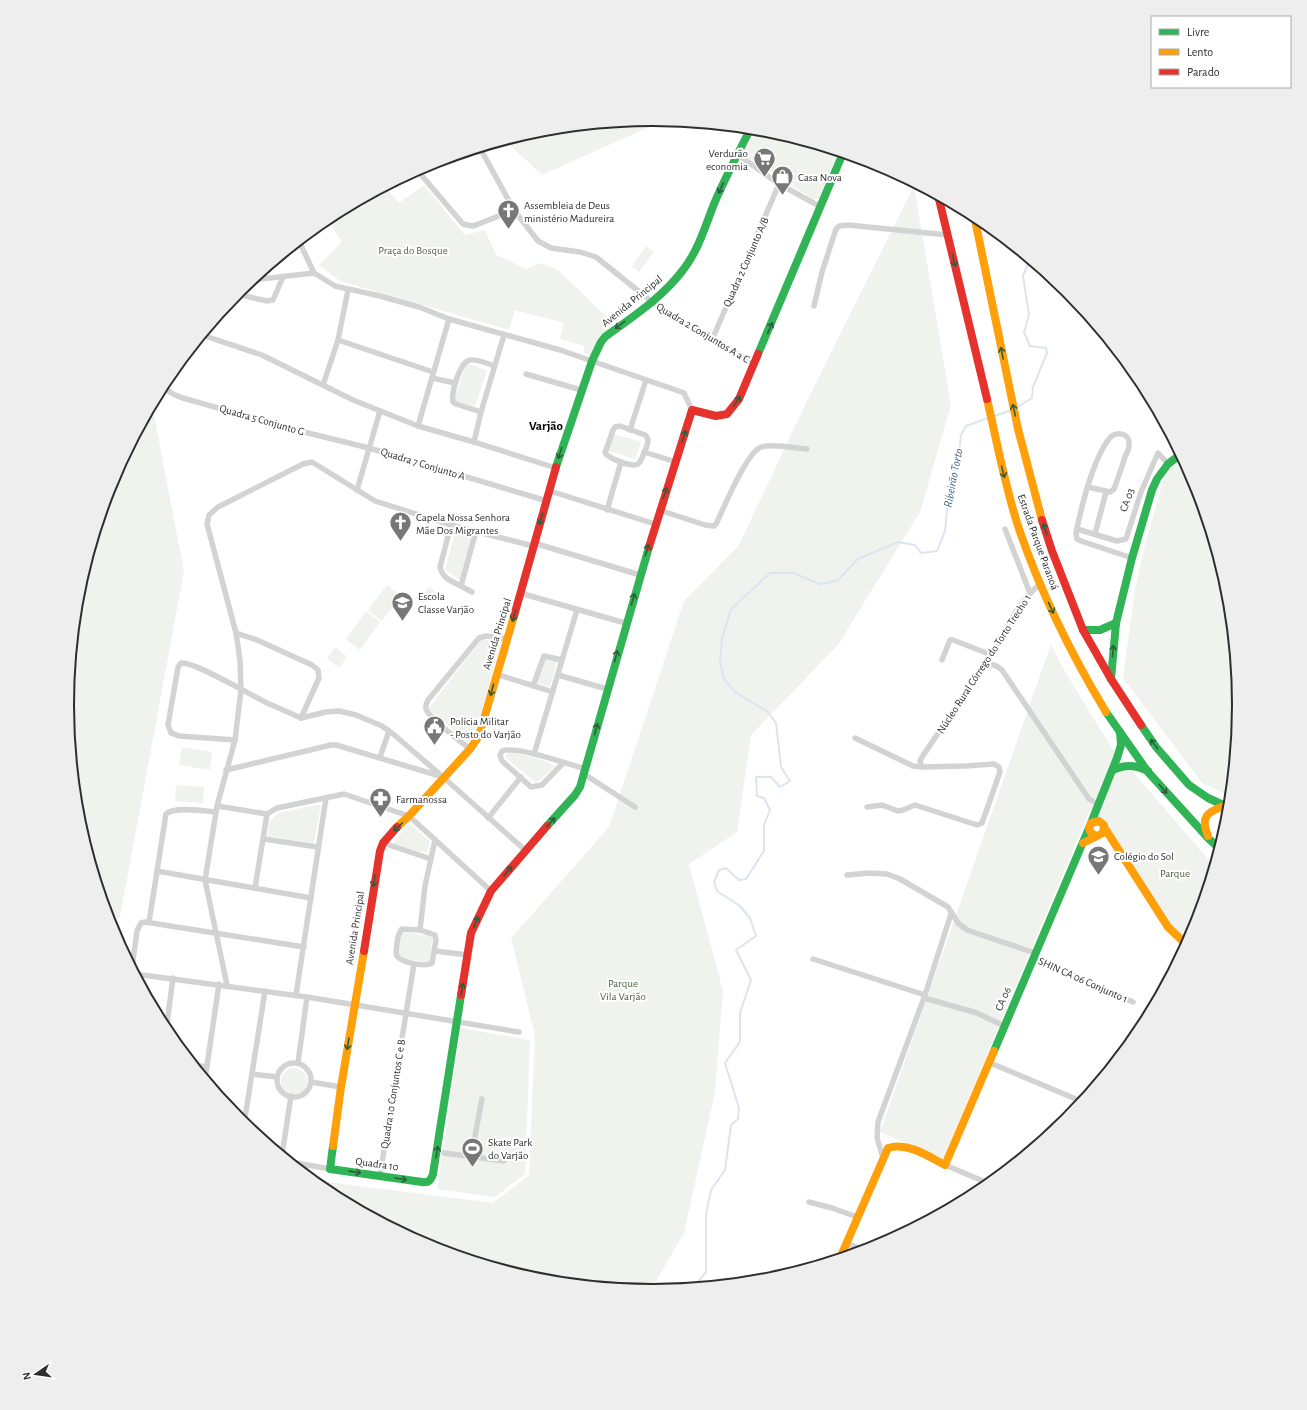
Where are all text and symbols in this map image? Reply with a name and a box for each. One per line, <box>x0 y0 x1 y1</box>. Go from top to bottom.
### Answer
legend <box>1151 16 1291 88</box>
text: Livre <box>1187 26 1209 38</box>
text: Lento <box>1187 46 1213 58</box>
text: Parado <box>1187 66 1220 78</box>
supermarket icon: Verdurão economia <box>751 146 777 179</box>
place label: Verdurão economia <box>706 148 748 172</box>
shop icon: Casa Nova <box>769 164 795 197</box>
place label: Casa Nova <box>798 172 842 183</box>
one-way arrow <box>717 181 724 193</box>
church icon: Assembleia de Deus ministério Madureira <box>495 198 521 231</box>
place label: Assembleia de Deus ministério Madureira <box>524 200 614 224</box>
street label: Quadra 2 Conjunto A/B <box>721 215 771 309</box>
park label: Praça do Bosque <box>378 245 448 256</box>
one-way arrow <box>950 254 958 267</box>
street label: Avenida Principal <box>600 273 664 329</box>
street label: Quadra 2 Conjuntos A a C <box>654 301 752 365</box>
one-way arrow <box>615 321 626 330</box>
one-way arrow <box>767 322 774 334</box>
one-way arrow <box>998 347 1006 360</box>
one-way arrow <box>734 395 742 407</box>
street label: Quadra 5 Conjunto G <box>218 403 306 437</box>
one-way arrow <box>1009 404 1017 417</box>
district label: Varjão <box>529 420 564 433</box>
one-way arrow <box>681 430 688 443</box>
street label: Quadra 7 Conjunto A <box>379 446 467 482</box>
one-way arrow <box>556 447 564 459</box>
water label: Ribeirão Torto <box>941 448 965 508</box>
one-way arrow <box>1000 465 1008 478</box>
street label: CA 03 <box>1118 486 1136 513</box>
one-way arrow <box>662 487 669 500</box>
street label: Estrada Parque Paranoá <box>1016 493 1060 591</box>
church icon: Capela Nossa Senhora Mãe Dos Migrantes <box>388 510 414 543</box>
place label: Capela Nossa Senhora Mãe Dos Migrantes <box>416 512 510 536</box>
one-way arrow <box>537 512 544 525</box>
one-way arrow <box>1041 523 1048 536</box>
one-way arrow <box>644 543 651 556</box>
school or university icon: Escola Classe Varjão <box>390 589 416 622</box>
place label: Escola Classe Varjão <box>418 591 474 615</box>
one-way arrow <box>629 593 637 606</box>
street label: Núcleo Rural Córrego do Torto Trecho 1 <box>935 593 1033 735</box>
street label: Avenida Principal <box>481 597 513 671</box>
one-way arrow <box>1048 601 1055 613</box>
one-way arrow <box>510 609 517 622</box>
one-way arrow <box>1109 645 1117 658</box>
one-way arrow <box>613 650 620 663</box>
one-way arrow <box>488 683 495 696</box>
public building icon: Polícia Militar - Posto do Varjão <box>421 714 447 747</box>
place label: Polícia Militar - Posto do Varjão <box>450 716 521 740</box>
one-way arrow <box>593 723 601 736</box>
one-way arrow <box>1150 738 1158 749</box>
one-way arrow <box>1159 784 1168 795</box>
pharmacy icon: Farmanossa <box>368 786 394 819</box>
place label: Farmanossa <box>396 794 447 805</box>
one-way arrow <box>546 817 556 827</box>
one-way arrow <box>393 822 403 832</box>
school or university icon: Colégio do Sol <box>1086 843 1112 876</box>
place label: Colégio do Sol <box>1114 851 1174 862</box>
one-way arrow <box>503 865 512 876</box>
park label: Parque <box>1160 868 1190 879</box>
one-way arrow <box>370 874 378 887</box>
street label: Avenida Principal <box>344 890 366 966</box>
one-way arrow <box>472 916 480 928</box>
street label: SHIN CA 06 Conjunto 1 <box>1037 955 1129 1005</box>
park label: Parque Vila Varjão <box>600 978 646 1002</box>
one-way arrow <box>458 983 466 996</box>
street label: CA 06 <box>993 985 1013 1013</box>
one-way arrow <box>343 1037 351 1050</box>
street label: Quadra 10 Conjuntos C e B <box>379 1038 407 1150</box>
sports icon: Skate Park do Varjão <box>460 1135 486 1168</box>
place label: Skate Park do Varjão <box>488 1137 532 1161</box>
one-way arrow <box>433 1146 441 1159</box>
street label: Quadra 10 <box>355 1156 399 1172</box>
one-way arrow <box>348 1168 361 1176</box>
one-way arrow <box>394 1175 407 1183</box>
north arrow <box>16 1354 56 1394</box>
text: N <box>21 1371 33 1381</box>

